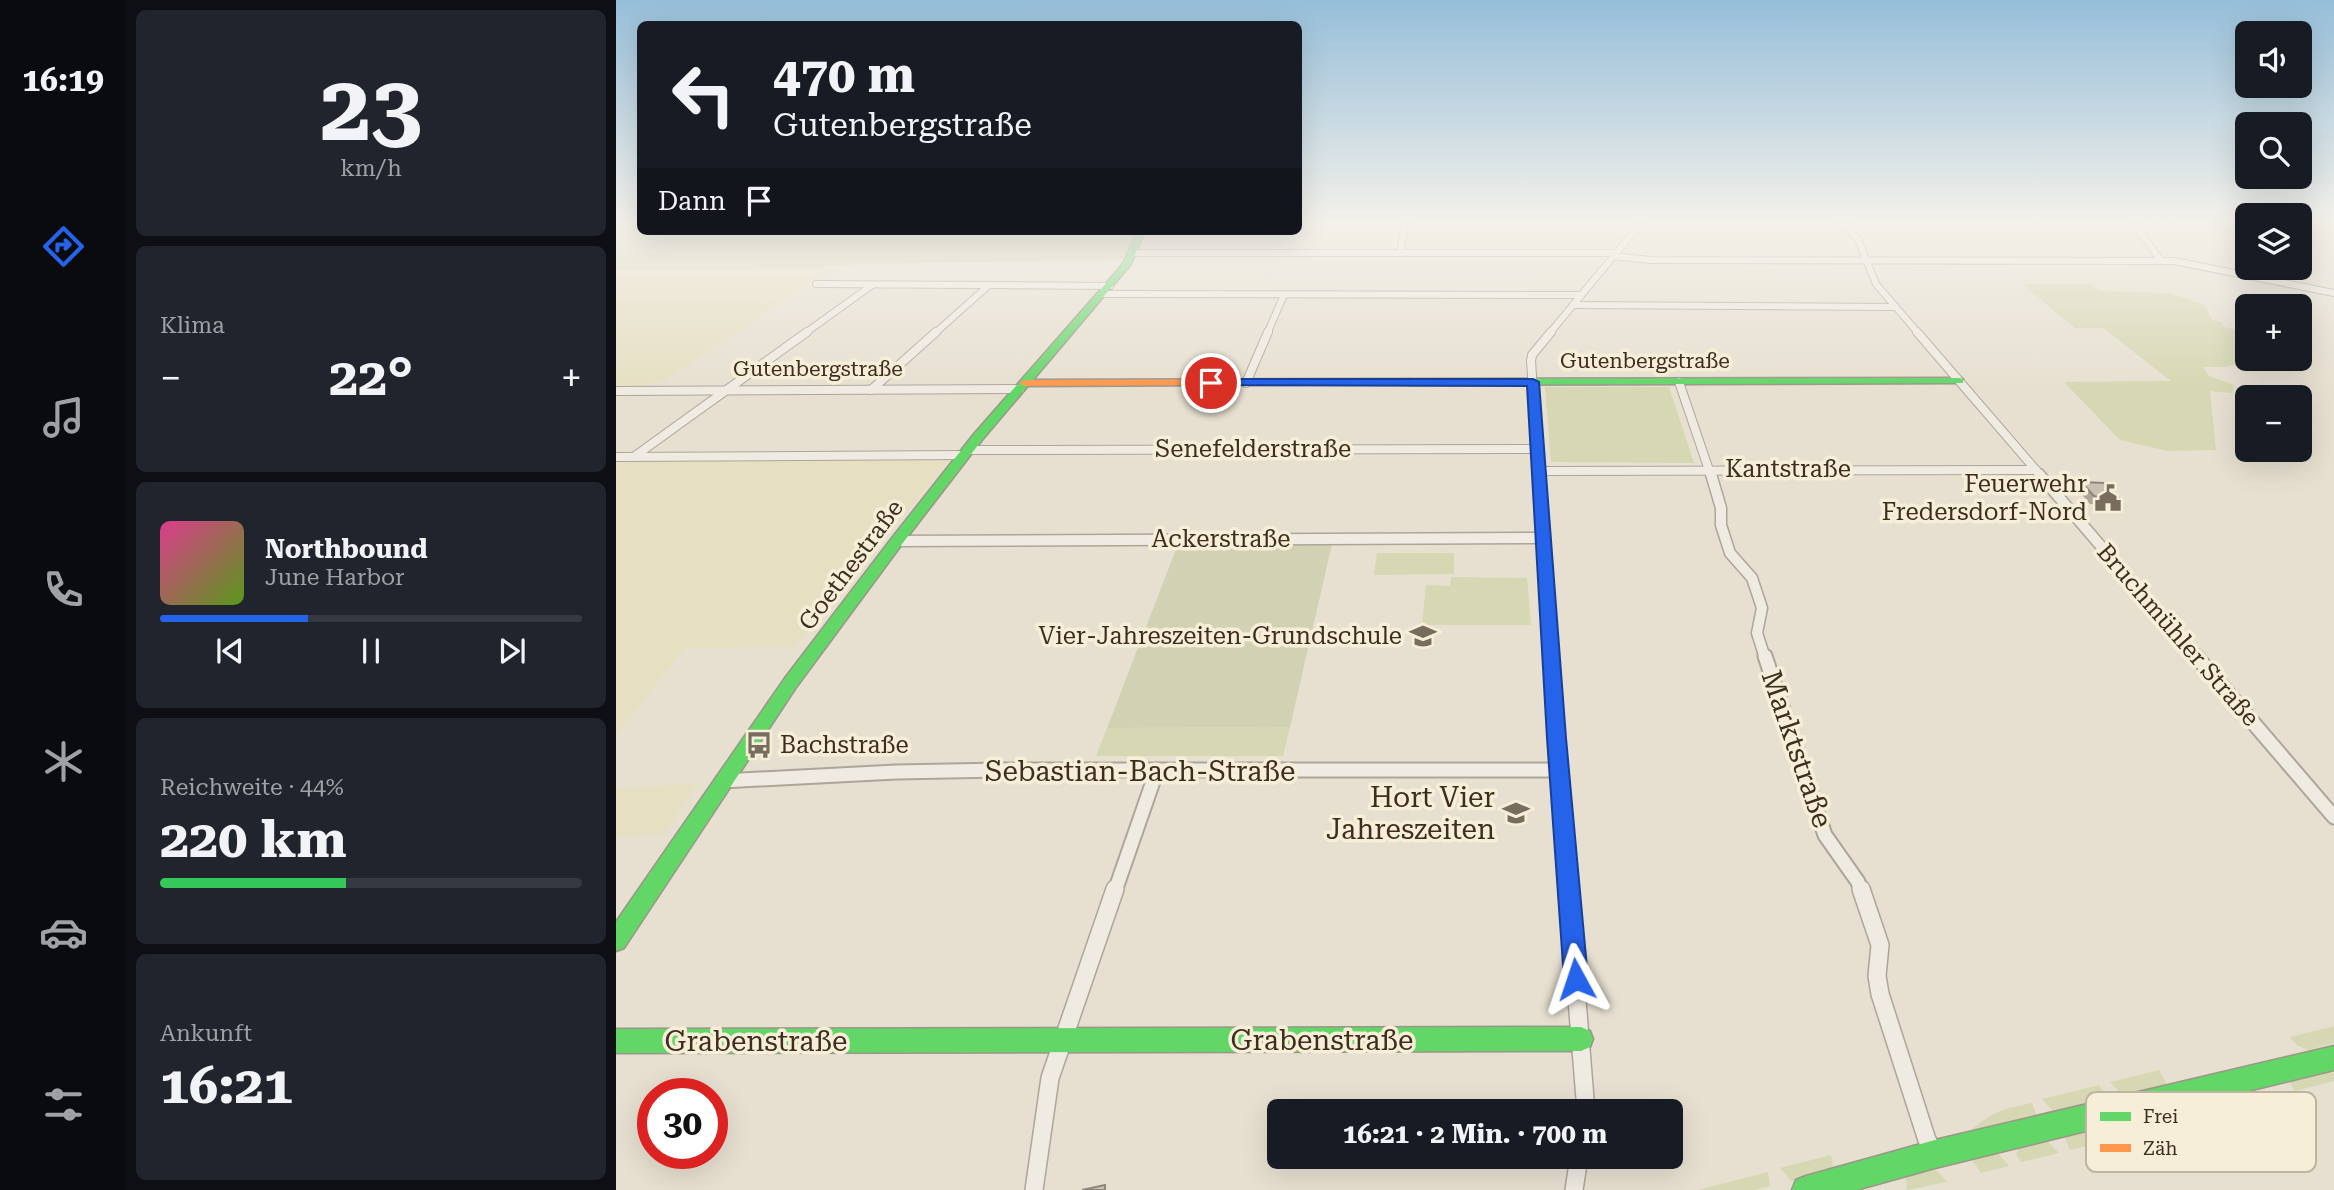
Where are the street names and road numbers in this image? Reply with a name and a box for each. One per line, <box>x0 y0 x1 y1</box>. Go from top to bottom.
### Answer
street label: Gutenbergstraße <box>1560 349 1730 373</box>
street label: Gutenbergstraße <box>733 357 903 381</box>
street label: Senefelderstraße <box>1155 435 1351 463</box>
street label: Kantstraße <box>1725 455 1851 483</box>
street label: Goethestraße <box>793 494 909 636</box>
street label: Ackerstraße <box>1152 525 1290 553</box>
street label: Bruchmühler Straße <box>2091 538 2265 732</box>
street label: Marktstraße <box>1755 666 1839 832</box>
street label: Sebastian-Bach-Straße <box>985 755 1295 788</box>
street label: Grabenstraße <box>1231 1024 1413 1057</box>
street label: Grabenstraße <box>665 1025 847 1058</box>

